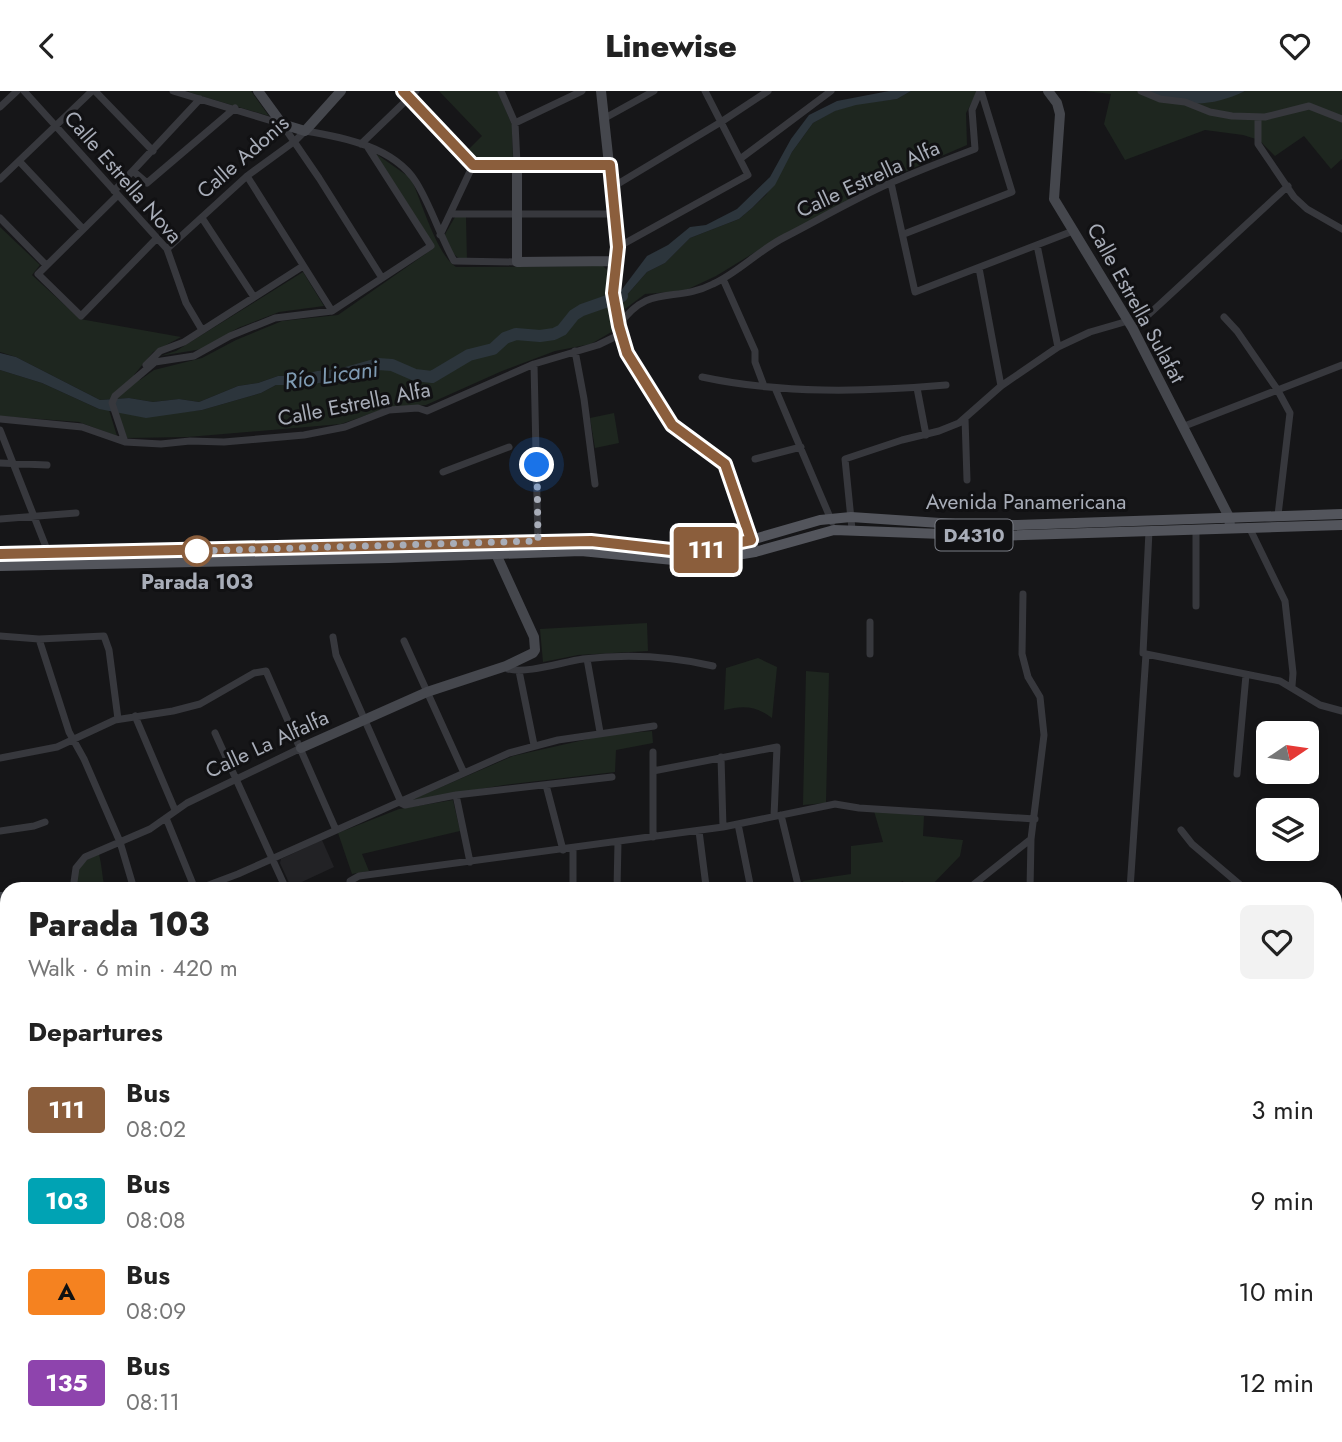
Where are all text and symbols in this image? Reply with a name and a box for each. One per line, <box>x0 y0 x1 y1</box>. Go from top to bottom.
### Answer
text: Linewise <box>605 23 737 69</box>
icon: back <box>28 27 66 65</box>
icon: heart <box>1276 27 1314 65</box>
street label: Calle Estrella Nova <box>57 104 189 250</box>
street label: Calle Adonis <box>190 108 296 206</box>
street label: Calle Estrella Alfa <box>791 133 945 225</box>
street label: Calle Estrella Sulafat <box>1080 218 1192 388</box>
water label: Río Licani <box>282 351 381 398</box>
street label: Calle Estrella Alfa <box>275 374 433 434</box>
your location <box>519 447 554 482</box>
street label: Avenida Panamericana <box>926 487 1126 517</box>
road number: D4310 <box>936 519 1012 551</box>
line badge: 111 <box>666 527 746 573</box>
text: 111 <box>688 532 724 567</box>
marker: Parada 103 <box>182 536 212 566</box>
place label: Parada 103 <box>141 567 253 597</box>
street label: Calle La Alfalfa <box>200 702 334 786</box>
north arrow <box>1256 721 1320 784</box>
map controls <box>1256 721 1319 861</box>
button: layers <box>1256 798 1319 861</box>
text: Parada 103 <box>28 901 209 948</box>
button: heart <box>1240 905 1314 979</box>
text: Walk · 6 min · 420 m <box>28 951 238 985</box>
text: Departures <box>28 1013 163 1051</box>
text: Bus <box>126 1074 170 1112</box>
text: 3 min <box>1251 1091 1314 1129</box>
text: 111 <box>48 1092 85 1127</box>
text: 08:02 <box>126 1112 186 1146</box>
text: Bus <box>126 1165 170 1203</box>
text: 9 min <box>1251 1182 1314 1220</box>
text: 103 <box>45 1183 88 1218</box>
text: 08:08 <box>126 1203 186 1237</box>
text: Bus <box>126 1256 170 1294</box>
text: 10 min <box>1238 1273 1314 1311</box>
text: A <box>58 1274 75 1309</box>
text: 08:09 <box>126 1294 186 1328</box>
text: Bus <box>126 1347 170 1385</box>
text: 12 min <box>1239 1364 1314 1402</box>
text: 135 <box>45 1365 88 1400</box>
text: 08:11 <box>126 1385 180 1419</box>

